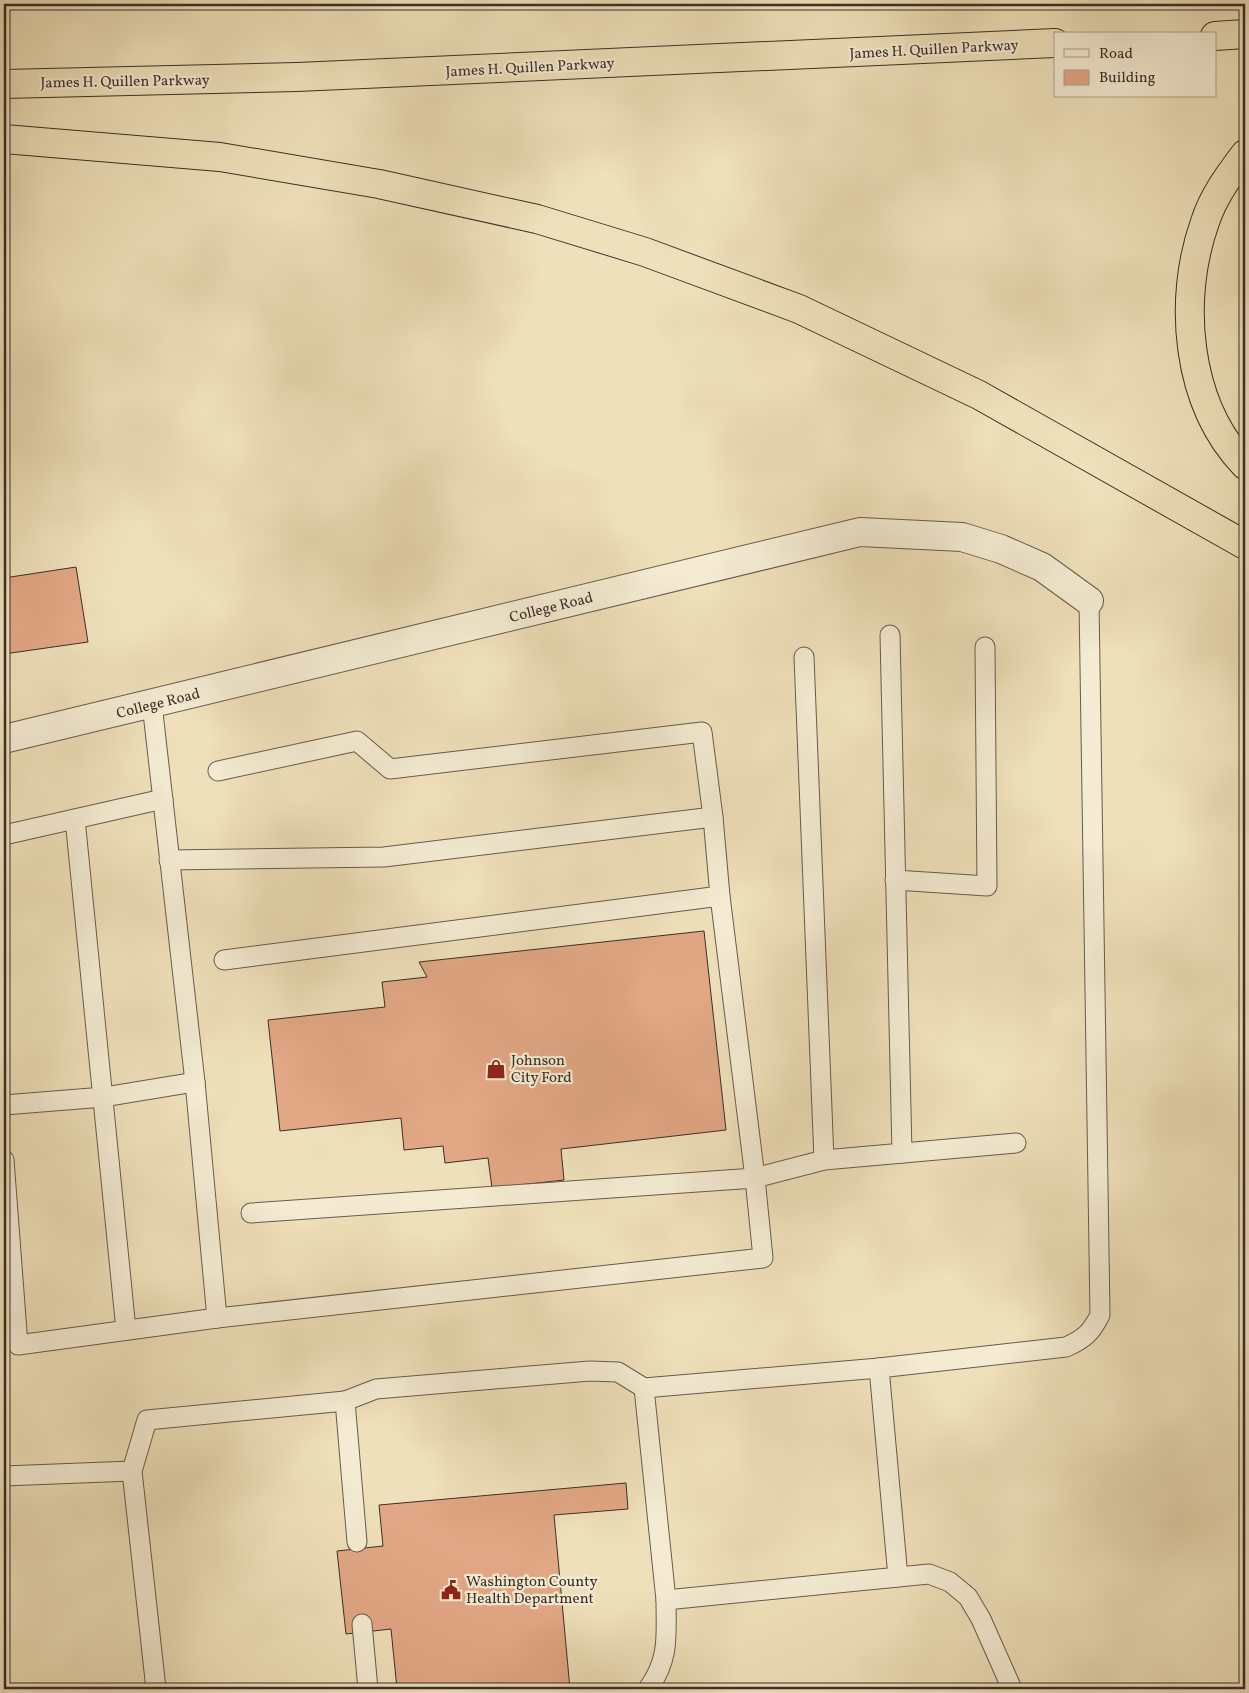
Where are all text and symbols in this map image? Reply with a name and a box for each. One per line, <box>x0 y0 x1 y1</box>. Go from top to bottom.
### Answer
legend <box>1054 32 1216 98</box>
street label: James H. Quillen Parkway <box>849 36 1019 65</box>
text: Road <box>1099 44 1133 65</box>
street label: James H. Quillen Parkway <box>445 54 615 83</box>
text: Building <box>1099 68 1156 89</box>
street label: James H. Quillen Parkway <box>40 71 210 94</box>
street label: College Road <box>507 588 595 629</box>
street label: College Road <box>114 684 202 725</box>
place label: Johnson City Ford <box>511 1051 572 1089</box>
shop icon: Johnson City Ford <box>485 1058 507 1080</box>
place label: Washington County Health Department <box>466 1572 598 1610</box>
public building icon: Washington County Health Department <box>440 1579 462 1601</box>

